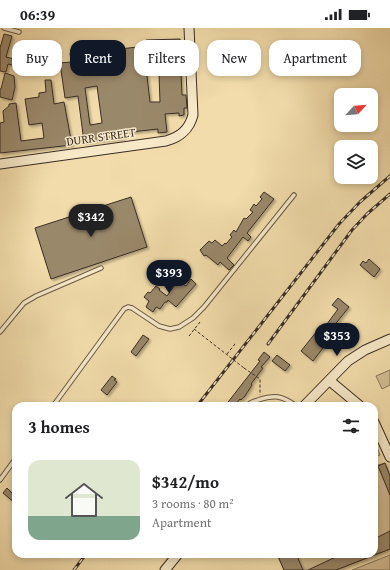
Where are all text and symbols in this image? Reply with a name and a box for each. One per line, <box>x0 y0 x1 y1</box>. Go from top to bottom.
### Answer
text: 06:39 <box>20 4 55 25</box>
chip: Buy <box>12 40 62 76</box>
chip: Rent <box>70 40 126 76</box>
chip: Filters <box>134 40 199 76</box>
chip: New <box>207 40 261 76</box>
chip: Apartment <box>269 40 361 76</box>
north arrow <box>334 88 378 132</box>
map controls <box>334 88 378 184</box>
street label: DURR STREET <box>65 123 137 150</box>
button: layers <box>334 140 378 184</box>
pin: $342 <box>67 204 115 238</box>
text: $342 <box>78 207 104 226</box>
pin: $393 <box>145 260 193 294</box>
text: $393 <box>156 263 182 282</box>
pin: $353 <box>313 323 361 357</box>
text: $353 <box>324 326 350 345</box>
text: 3 homes <box>28 414 90 439</box>
icon: filters <box>340 415 362 437</box>
text: $342/mo <box>152 469 219 494</box>
icon: home <box>60 476 108 524</box>
text: 3 rooms · 80 m² <box>152 494 234 513</box>
text: Apartment <box>152 513 212 532</box>

